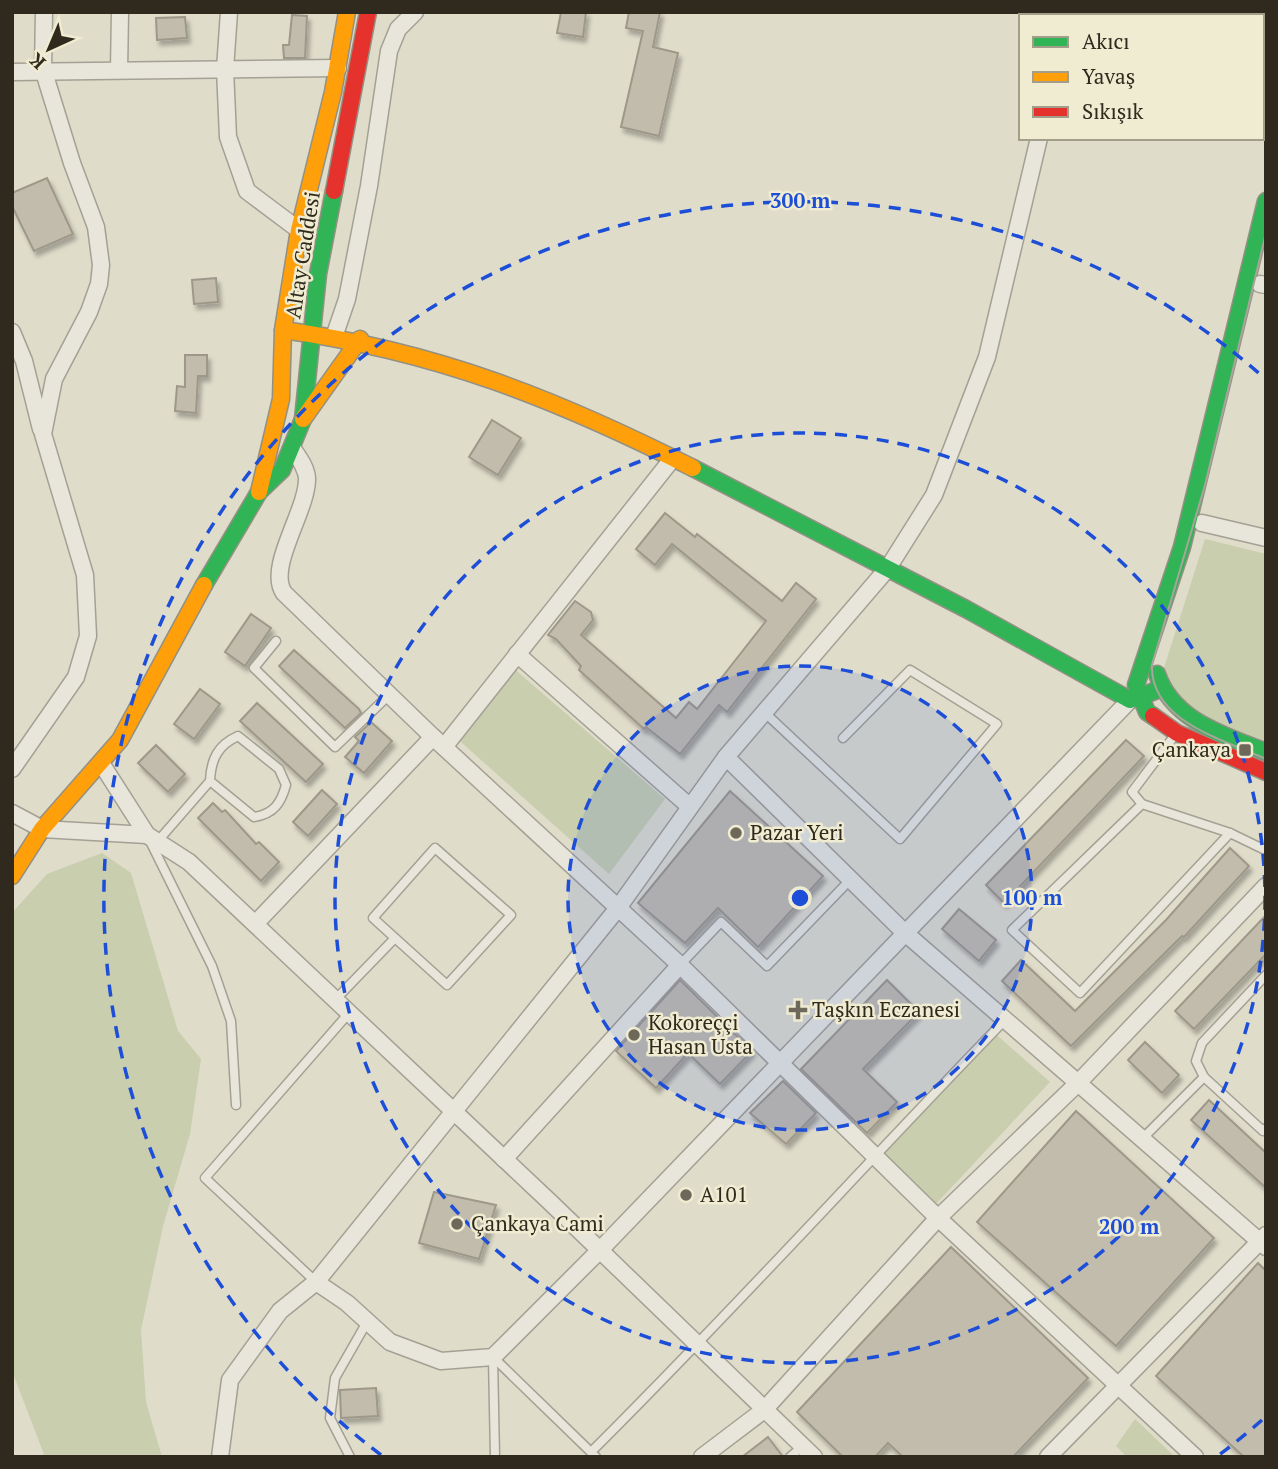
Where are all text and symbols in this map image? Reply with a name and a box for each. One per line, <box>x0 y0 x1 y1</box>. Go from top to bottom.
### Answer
north arrow <box>14 14 84 84</box>
legend <box>1019 14 1264 140</box>
text: Akıcı <box>1082 27 1130 55</box>
text: K <box>23 48 50 75</box>
text: Yavaş <box>1082 62 1135 90</box>
text: Sıkışık <box>1082 97 1144 125</box>
text: 300 m <box>770 186 831 214</box>
street label: Altay Caddesi <box>278 189 326 320</box>
place label: Çankaya <box>1152 735 1231 763</box>
marker: Çankaya <box>1237 742 1253 758</box>
place label: Pazar Yeri <box>750 818 844 846</box>
marker: Pazar Yeri <box>728 825 744 841</box>
text: 100 m <box>1002 883 1063 911</box>
centre of rings <box>788 886 812 910</box>
place label: Taşkın Eczanesi <box>812 995 960 1023</box>
marker: Taşkın Eczanesi <box>790 1002 806 1018</box>
place label: Kokoreççi Hasan Usta <box>648 1008 753 1060</box>
marker: Kokoreççi Hasan Usta <box>626 1027 642 1043</box>
place label: A101 <box>700 1180 748 1208</box>
marker: A101 <box>678 1187 694 1203</box>
place label: Çankaya Cami <box>471 1209 604 1237</box>
text: 200 m <box>1099 1212 1160 1240</box>
marker: Çankaya Cami <box>449 1216 465 1232</box>

